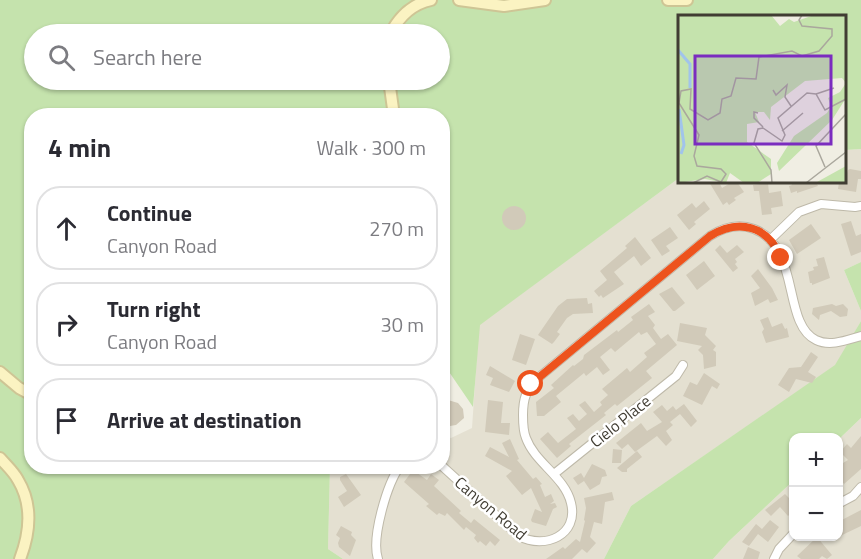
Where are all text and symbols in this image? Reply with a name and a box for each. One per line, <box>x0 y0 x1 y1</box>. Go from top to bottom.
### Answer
inset map <box>678 15 846 183</box>
search box <box>24 24 450 90</box>
text: Search here <box>93 40 202 74</box>
icon: search <box>45 41 78 74</box>
text: 4 min <box>48 128 111 167</box>
text: Walk · 300 m <box>317 132 426 163</box>
text: Continue <box>107 196 192 230</box>
icon: ahead <box>50 212 83 245</box>
text: 270 m <box>369 213 424 244</box>
text: Canyon Road <box>107 230 217 261</box>
route end <box>767 244 793 270</box>
text: Turn right <box>107 292 201 326</box>
icon: right <box>50 308 83 341</box>
text: 30 m <box>380 309 424 340</box>
text: Canyon Road <box>107 326 217 357</box>
route start <box>517 370 543 396</box>
street label: Cielo Place <box>584 389 656 453</box>
text: Arrive at destination <box>107 403 302 437</box>
icon: arrive <box>50 404 83 437</box>
map controls <box>789 433 843 541</box>
button: + <box>789 433 843 487</box>
street label: Canyon Road <box>450 471 532 545</box>
button: − <box>789 487 843 541</box>

